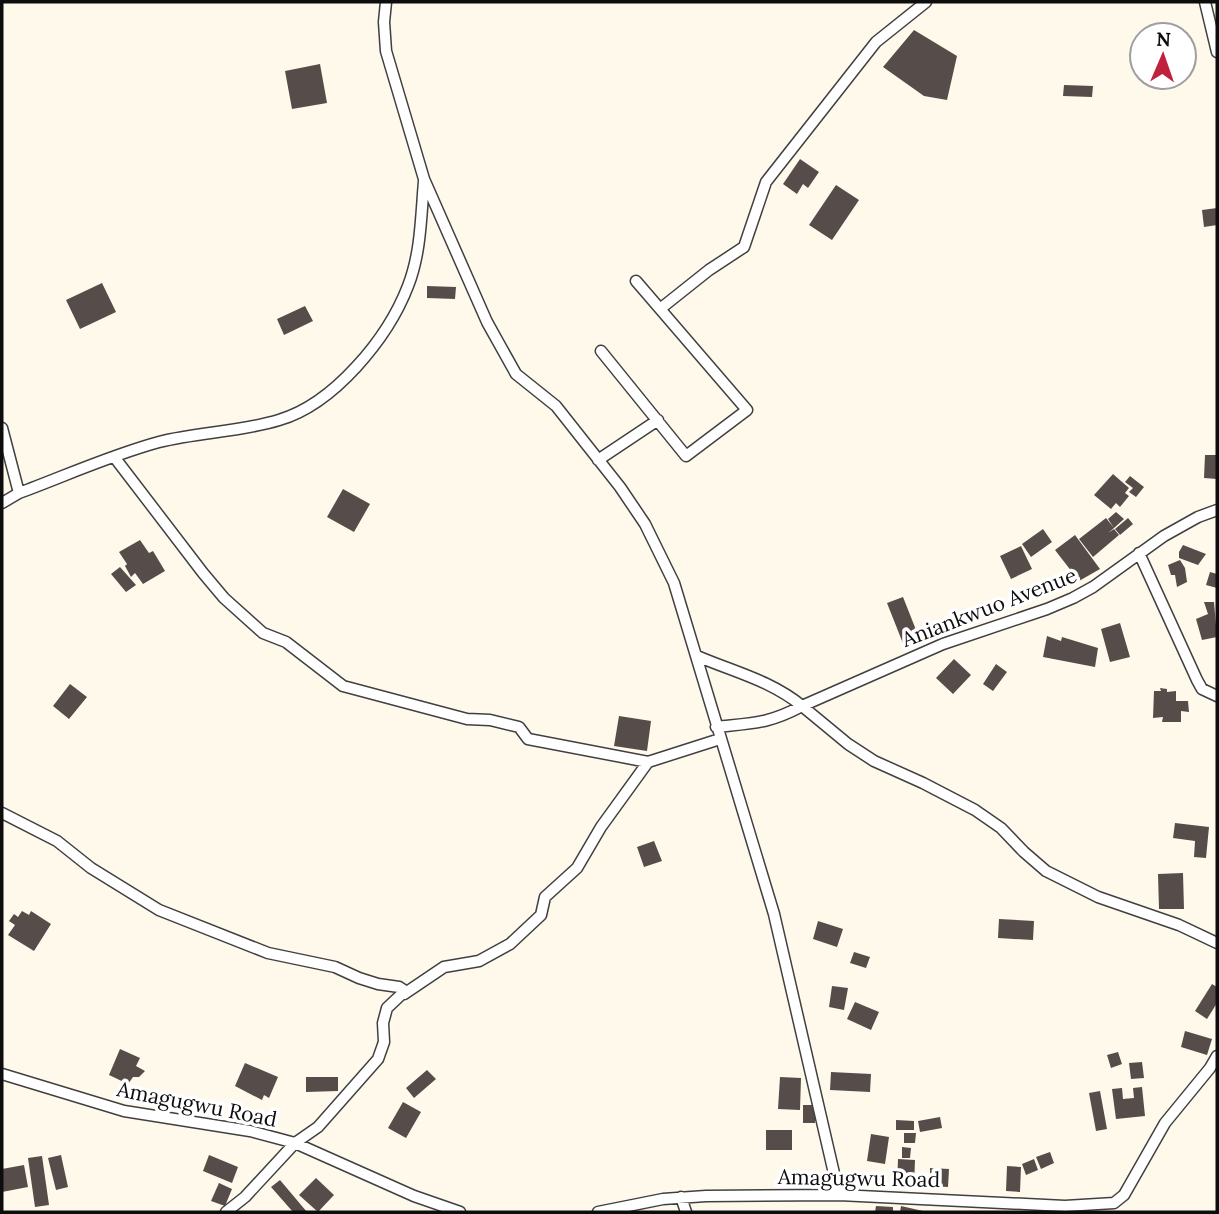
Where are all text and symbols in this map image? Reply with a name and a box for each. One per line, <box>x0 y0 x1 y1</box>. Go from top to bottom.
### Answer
north arrow <box>1128 21 1198 91</box>
text: N <box>1156 27 1172 51</box>
street label: Aniankwuo Avenue <box>897 561 1080 653</box>
street label: Amagugwu Road <box>114 1075 279 1133</box>
street label: Amagugwu Road <box>777 1163 940 1193</box>

